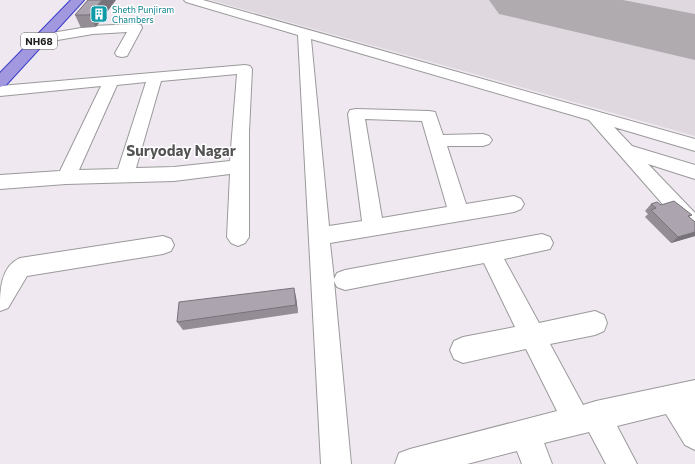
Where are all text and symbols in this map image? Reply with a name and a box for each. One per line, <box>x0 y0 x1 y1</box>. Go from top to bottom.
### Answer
building icon: Sheth Punjiram Chambers <box>89 4 109 24</box>
place label: Sheth Punjiram Chambers <box>112 4 174 25</box>
road number: NH68 <box>21 33 57 49</box>
district label: Suryoday Nagar <box>126 141 236 159</box>

